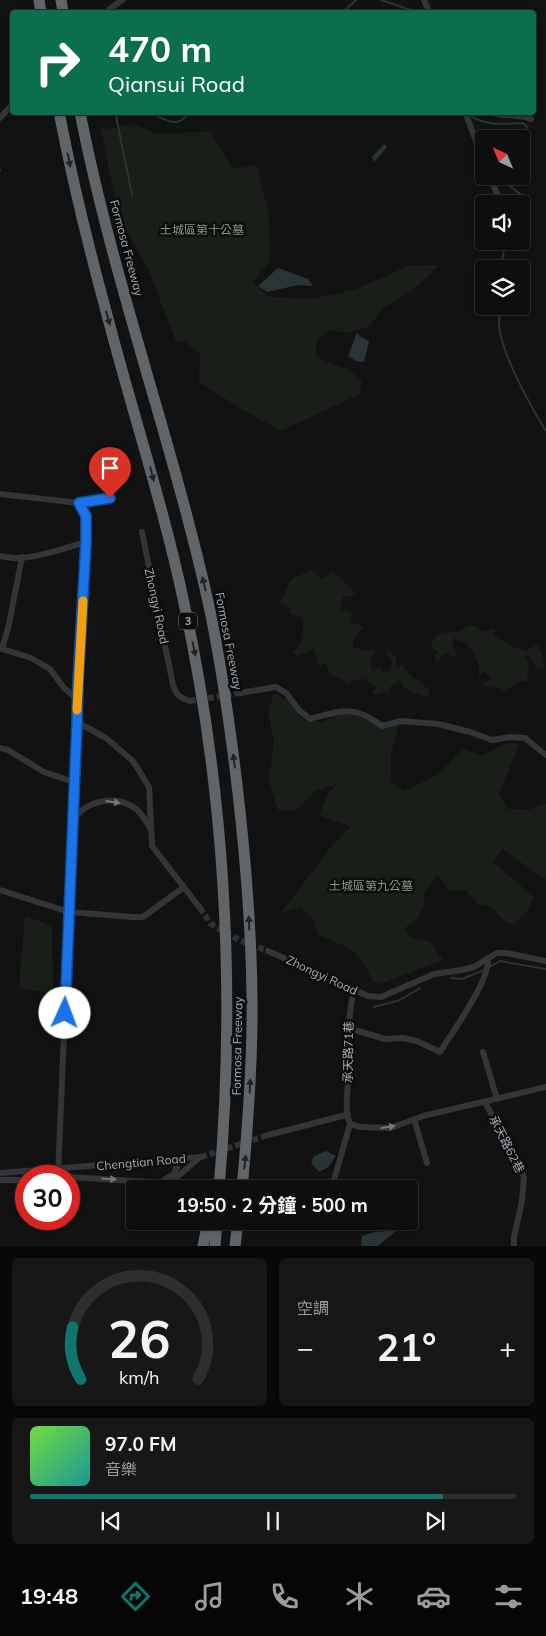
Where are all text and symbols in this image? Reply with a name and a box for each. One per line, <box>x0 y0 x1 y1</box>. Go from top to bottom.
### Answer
text: 470 m <box>108 27 212 71</box>
icon: right <box>25 30 90 95</box>
text: Qiansui Road <box>108 70 245 98</box>
north arrow <box>475 130 530 185</box>
map controls <box>475 130 530 315</box>
one-way arrow <box>65 153 73 169</box>
button: sound <box>475 195 530 250</box>
street label: Formosa Freeway <box>107 198 147 298</box>
park label: 土城區第十公墓 <box>160 222 244 237</box>
button: layers <box>475 260 530 315</box>
one-way arrow <box>104 311 112 326</box>
pin <box>89 447 131 498</box>
icon: arrive <box>96 454 124 482</box>
one-way arrow <box>148 467 156 482</box>
street label: Zhongyi Road <box>142 567 172 645</box>
one-way arrow <box>200 577 208 592</box>
street label: Formosa Freeway <box>212 591 246 692</box>
road number: 3 <box>179 612 197 630</box>
one-way arrow <box>190 642 198 658</box>
one-way arrow <box>230 753 238 769</box>
one-way arrow <box>106 798 122 806</box>
park label: 土城區第九公墓 <box>329 878 413 893</box>
one-way arrow <box>244 915 252 931</box>
street label: Zhongyi Road <box>284 952 360 998</box>
position arrow <box>38 986 90 1038</box>
street label: Formosa Freeway <box>229 996 245 1096</box>
street label: 承天路71巷 <box>340 1021 356 1083</box>
one-way arrow <box>246 1077 254 1093</box>
street label: 承天路62巷 <box>486 1113 528 1175</box>
one-way arrow <box>381 1123 397 1131</box>
street label: Chengtian Road <box>96 1151 186 1173</box>
one-way arrow <box>241 1153 249 1169</box>
speed limit sign: 30 <box>15 1165 80 1230</box>
one-way arrow <box>101 1176 117 1184</box>
text: 19:50 · 2 分鐘 · 500 m <box>176 1193 368 1217</box>
text: 空調 <box>297 1298 329 1318</box>
text: 26 <box>108 1306 171 1371</box>
text: 21° <box>376 1323 437 1371</box>
text: − <box>297 1330 314 1365</box>
text: + <box>499 1330 516 1365</box>
text: km/h <box>119 1366 160 1388</box>
text: 97.0 FM <box>105 1432 177 1456</box>
text: 音樂 <box>105 1459 137 1479</box>
icon: previous <box>97 1507 125 1535</box>
icon: pause <box>259 1507 287 1535</box>
icon: next <box>421 1507 449 1535</box>
icon: directions <box>118 1579 153 1614</box>
icon: music <box>192 1579 227 1614</box>
icon: phone <box>267 1579 302 1614</box>
icon: climate <box>342 1579 377 1614</box>
icon: car <box>416 1579 451 1614</box>
icon: filters <box>491 1579 526 1614</box>
text: 19:48 <box>20 1582 78 1610</box>

